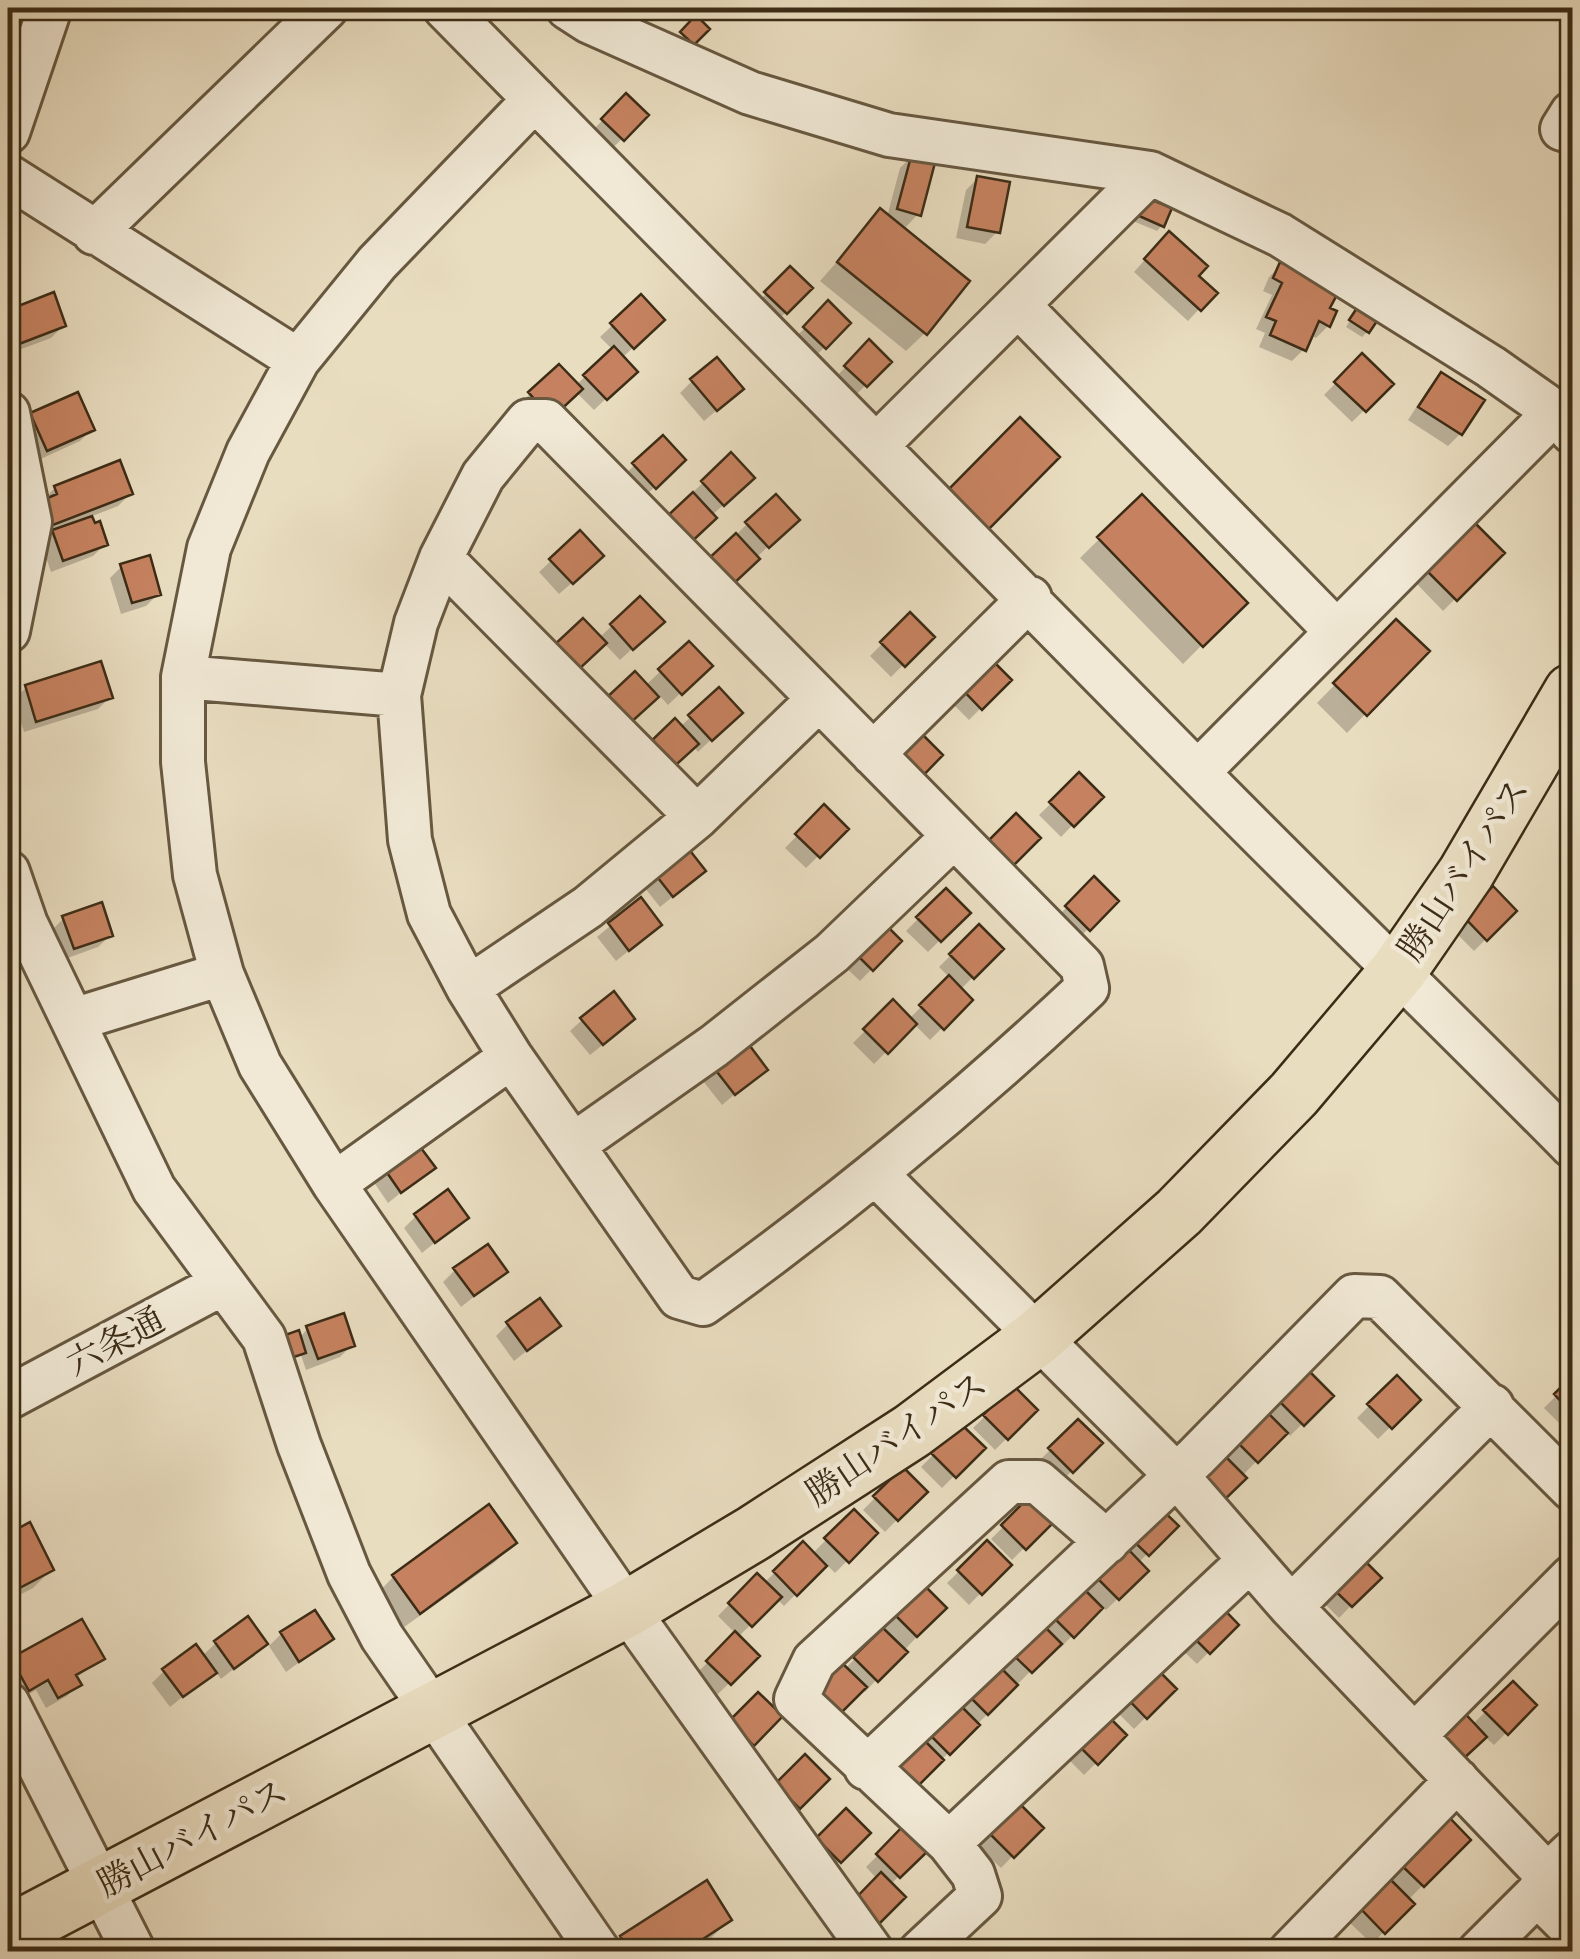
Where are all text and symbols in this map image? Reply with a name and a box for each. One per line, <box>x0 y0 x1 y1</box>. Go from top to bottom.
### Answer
street label: 勝山バイパス <box>1387 769 1539 969</box>
street label: 六条通 <box>58 1296 172 1386</box>
street label: 勝山バイパス <box>797 1361 995 1515</box>
street label: 勝山バイパス <box>89 1768 295 1906</box>

